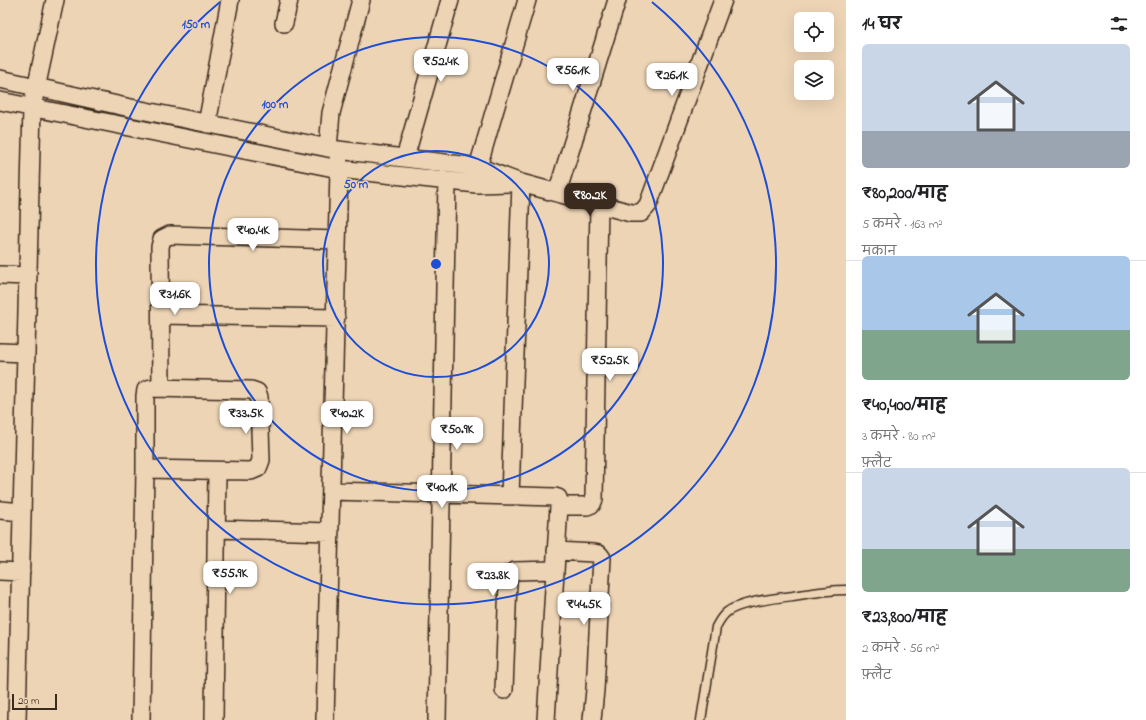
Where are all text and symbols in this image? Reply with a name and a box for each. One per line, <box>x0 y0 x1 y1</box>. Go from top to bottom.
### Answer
map controls <box>794 12 834 100</box>
button: locate <box>794 12 834 52</box>
text: 14 घर <box>862 12 901 37</box>
icon: filters <box>1108 13 1130 35</box>
text: 150 m <box>182 16 211 34</box>
pin: ₹52.4K <box>408 49 474 83</box>
text: ₹52.4K <box>423 52 459 71</box>
pin: ₹56.1K <box>540 58 606 92</box>
button: layers <box>794 60 834 100</box>
text: ₹56.1K <box>556 61 590 80</box>
pin: ₹26.1K <box>639 63 705 97</box>
text: ₹26.1K <box>655 66 689 85</box>
icon: home <box>960 70 1032 142</box>
text: 100 m <box>262 96 289 114</box>
text: 50 m <box>344 176 369 194</box>
text: ₹80,200/माह <box>862 181 947 206</box>
pin: ₹80.2K <box>557 183 623 217</box>
text: ₹80.2K <box>573 186 607 205</box>
text: 5 कमरे · 163 m² <box>862 215 943 234</box>
pin: ₹40.4K <box>220 218 286 252</box>
text: ₹40.4K <box>236 221 270 240</box>
text: मकान <box>862 242 896 261</box>
centre of rings <box>429 257 443 271</box>
pin: ₹31.6K <box>142 282 208 316</box>
icon: home <box>960 282 1032 354</box>
text: ₹31.6K <box>159 285 191 304</box>
pin: ₹52.5K <box>577 348 643 382</box>
text: ₹52.5K <box>591 351 629 370</box>
text: ₹40,400/माह <box>862 393 946 418</box>
pin: ₹33.5K <box>213 401 279 435</box>
pin: ₹40.2K <box>314 401 380 435</box>
text: ₹33.5K <box>229 404 263 423</box>
text: ₹40.2K <box>330 404 364 423</box>
pin: ₹50.9K <box>424 417 490 451</box>
text: ₹50.9K <box>440 420 474 439</box>
text: 3 कमरे · 80 m² <box>862 427 936 446</box>
text: फ़्लैट <box>862 454 892 473</box>
pin: ₹40.1K <box>409 475 475 509</box>
text: ₹40.1K <box>426 478 458 497</box>
icon: home <box>960 494 1032 566</box>
pin: ₹55.9K <box>197 561 263 595</box>
pin: ₹23.8K <box>460 563 526 597</box>
text: ₹55.9K <box>212 564 248 583</box>
text: ₹23.8K <box>476 566 510 585</box>
pin: ₹44.5K <box>551 592 617 626</box>
text: ₹44.5K <box>567 595 601 614</box>
text: ₹23,800/माह <box>862 605 947 630</box>
text: 2 कमरे · 56 m² <box>862 639 940 658</box>
text: फ़्लैट <box>862 666 892 685</box>
scale bar <box>12 692 57 711</box>
text: 20 m <box>18 693 40 709</box>

